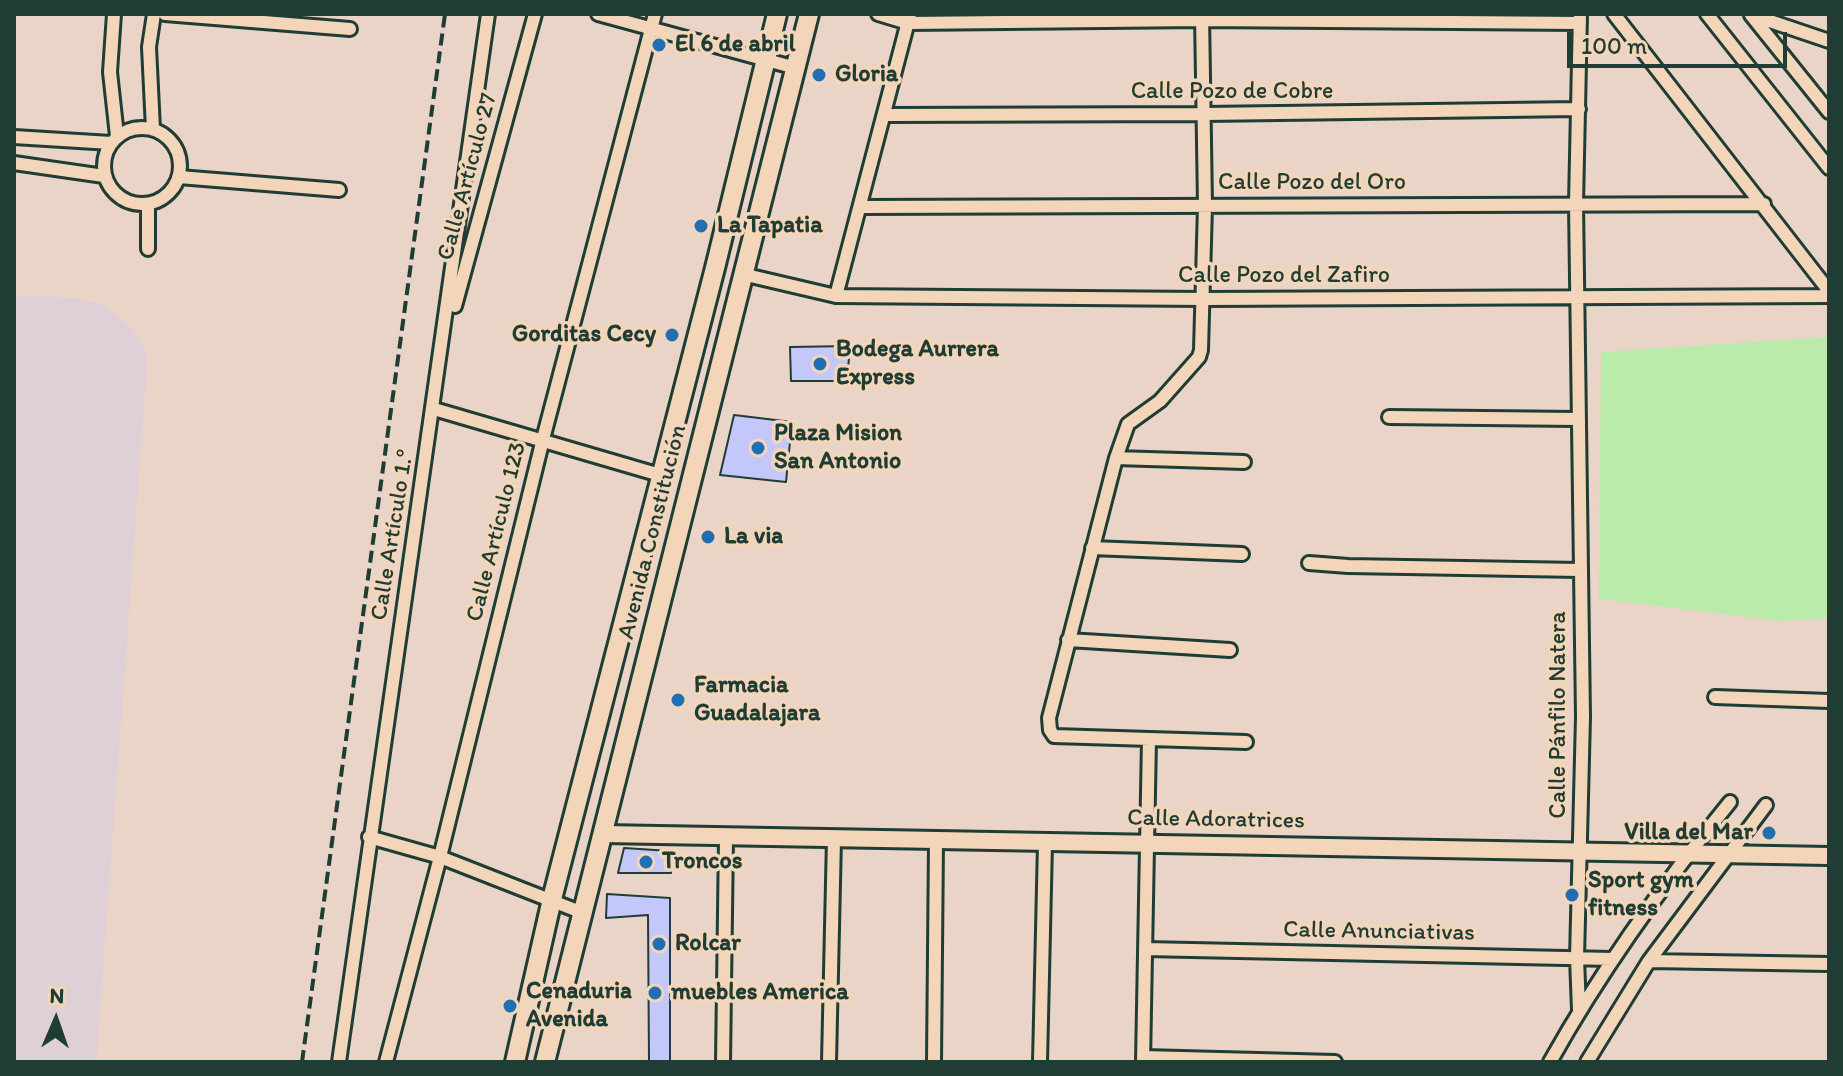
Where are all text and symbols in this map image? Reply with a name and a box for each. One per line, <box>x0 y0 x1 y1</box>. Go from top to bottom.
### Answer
scale bar <box>1571 16 1791 66</box>
place label: El 6 de abril <box>675 31 795 59</box>
text: 100 m <box>1581 31 1647 60</box>
marker: El 6 de abril <box>650 36 668 54</box>
place label: Gloria <box>835 61 898 89</box>
marker: Gloria <box>810 66 828 84</box>
street label: Calle Pozo de Cobre <box>1131 78 1333 106</box>
street label: Calle Artículo 27 <box>432 90 504 264</box>
street label: Calle Pozo del Oro <box>1218 169 1406 197</box>
place label: La Tapatia <box>717 212 823 240</box>
marker: La Tapatia <box>692 217 710 235</box>
street label: Calle Pozo del Zafiro <box>1178 262 1390 290</box>
place label: Gorditas Cecy <box>512 321 656 349</box>
marker: Gorditas Cecy <box>663 326 681 344</box>
place label: Bodega Aurrera Express <box>836 336 999 392</box>
marker: Bodega Aurrera Express <box>811 355 829 373</box>
place label: Plaza Mision San Antonio <box>774 420 902 476</box>
street label: Avenida Constitución <box>612 422 694 642</box>
street label: Calle Artículo 123 <box>461 439 533 625</box>
marker: Plaza Mision San Antonio <box>749 439 767 457</box>
street label: Calle Artículo 1.º <box>365 447 421 623</box>
place label: La via <box>724 523 783 551</box>
marker: La via <box>699 528 717 546</box>
street label: Calle Pánfilo Natera <box>1545 611 1573 819</box>
place label: Farmacia Guadalajara <box>694 672 820 728</box>
marker: Farmacia Guadalajara <box>669 691 687 709</box>
street label: Calle Adoratrices <box>1127 804 1305 836</box>
place label: Villa del Mar <box>1624 819 1753 847</box>
marker: Villa del Mar <box>1760 824 1778 842</box>
place label: Troncos <box>662 848 742 876</box>
marker: Troncos <box>637 853 655 871</box>
place label: Sport gym fitness <box>1588 867 1694 923</box>
marker: Sport gym fitness <box>1563 886 1581 904</box>
street label: Calle Anunciativas <box>1283 916 1475 948</box>
place label: Rolcar <box>675 930 741 958</box>
marker: Rolcar <box>650 935 668 953</box>
place label: Cenaduria Avenida <box>526 978 632 1034</box>
place label: muebles America <box>671 979 849 1007</box>
north arrow <box>16 980 96 1060</box>
text: N <box>49 982 65 1009</box>
marker: muebles America <box>646 984 664 1002</box>
marker: Cenaduria Avenida <box>501 997 519 1015</box>

